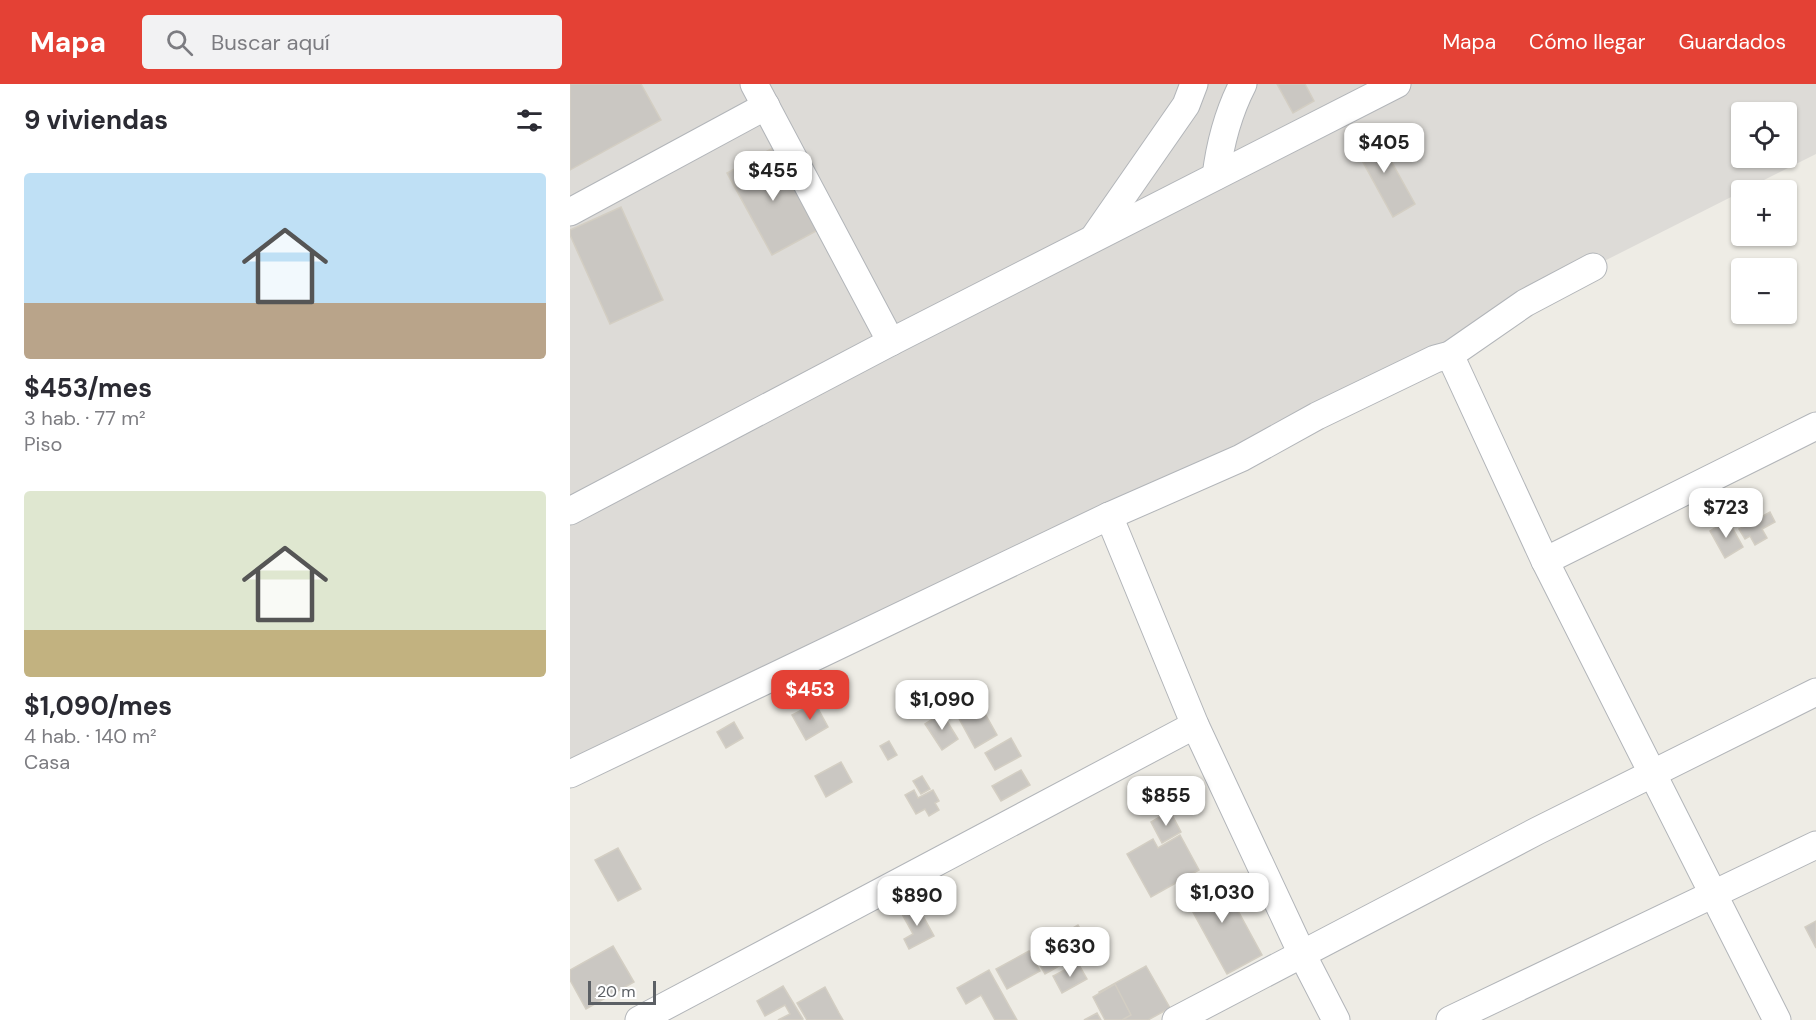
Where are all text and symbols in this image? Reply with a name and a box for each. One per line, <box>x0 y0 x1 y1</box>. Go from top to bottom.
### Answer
search box <box>142 15 562 69</box>
text: Mapa <box>30 24 106 61</box>
icon: search <box>163 26 196 59</box>
text: Buscar aquí <box>211 28 330 57</box>
text: Mapa <box>1442 28 1496 56</box>
text: Cómo llegar <box>1529 28 1646 56</box>
text: Guardados <box>1679 28 1786 56</box>
map controls <box>1731 102 1797 324</box>
button: locate <box>1731 102 1797 168</box>
text: 9 viviendas <box>24 103 168 137</box>
icon: filters <box>513 104 546 137</box>
pin: $405 <box>1348 123 1420 174</box>
text: $405 <box>1358 129 1410 155</box>
pin: $455 <box>737 151 809 202</box>
text: $455 <box>748 157 798 183</box>
button: + <box>1731 180 1797 246</box>
icon: home <box>231 212 339 320</box>
button: − <box>1731 258 1797 324</box>
text: $453/mes <box>24 371 152 405</box>
text: 3 hab. · 77 m² <box>24 405 146 431</box>
text: Piso <box>24 431 62 457</box>
pin: $723 <box>1690 488 1762 539</box>
text: $723 <box>1703 494 1749 520</box>
icon: home <box>231 530 339 638</box>
pin: $453 <box>774 670 846 721</box>
text: $453 <box>785 676 835 702</box>
pin: $1,090 <box>893 680 991 731</box>
text: $1,090 <box>909 686 975 712</box>
text: $1,090/mes <box>24 689 172 723</box>
text: 4 hab. · 140 m² <box>24 723 157 749</box>
text: Casa <box>24 749 70 775</box>
pin: $855 <box>1130 776 1202 827</box>
text: $855 <box>1141 782 1191 808</box>
pin: $1,030 <box>1173 873 1271 924</box>
pin: $890 <box>881 876 953 927</box>
text: $1,030 <box>1190 879 1254 905</box>
text: $890 <box>891 882 943 908</box>
pin: $630 <box>1034 927 1106 978</box>
text: $630 <box>1045 933 1095 959</box>
scale bar <box>588 978 656 1006</box>
text: 20 m <box>597 981 636 1002</box>

